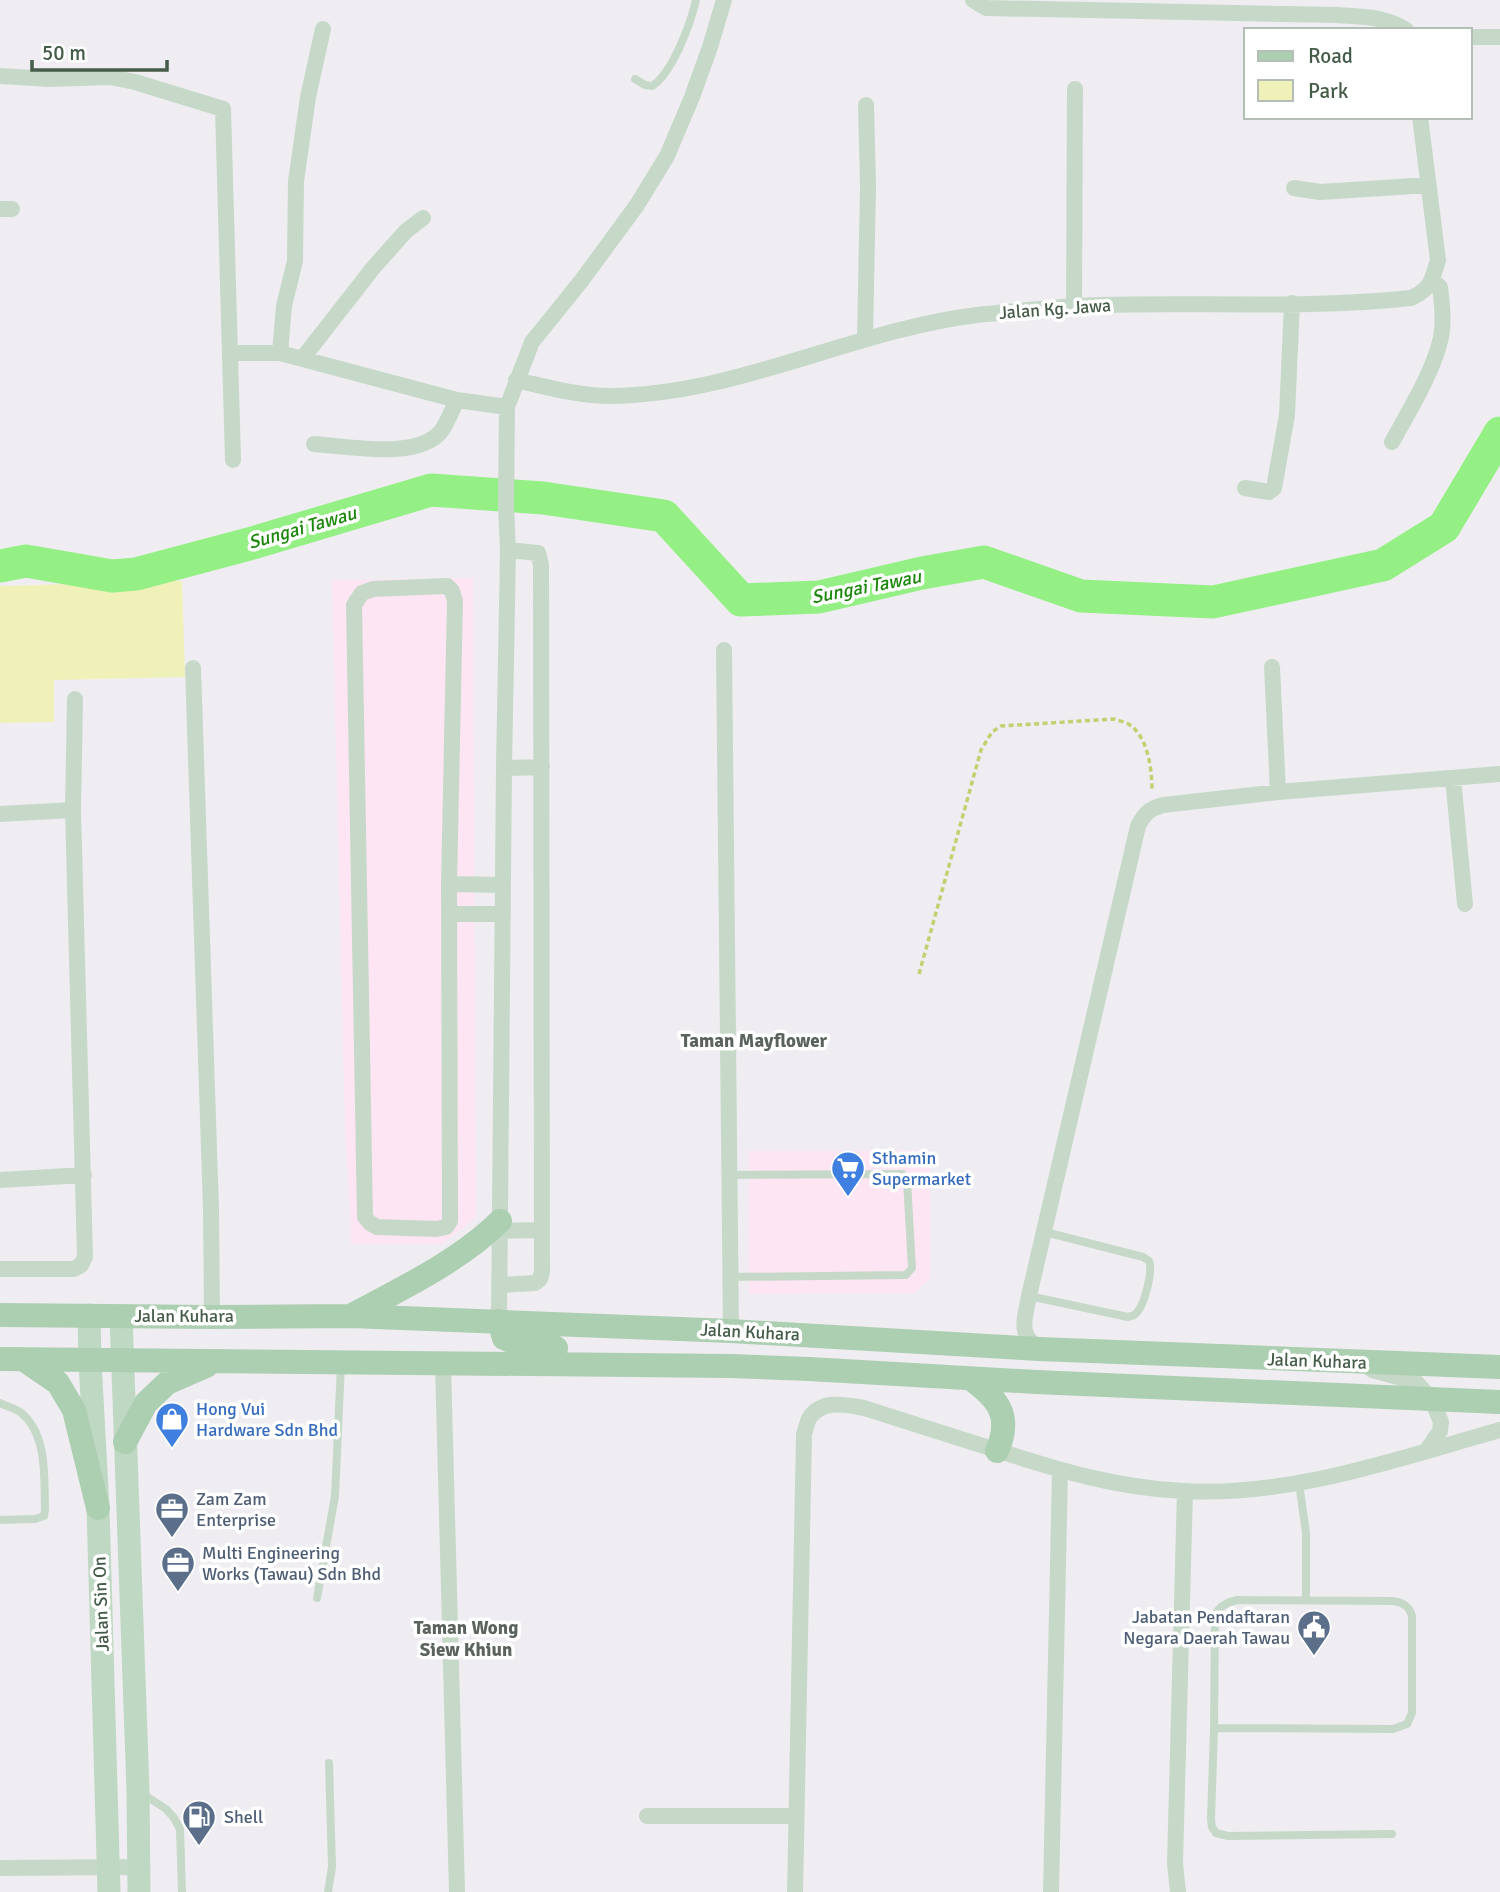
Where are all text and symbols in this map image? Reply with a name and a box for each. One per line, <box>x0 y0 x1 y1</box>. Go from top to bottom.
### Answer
scale bar <box>32 28 166 72</box>
legend <box>1244 28 1472 119</box>
text: 50 m <box>42 40 86 66</box>
text: Road <box>1308 43 1353 69</box>
text: Park <box>1308 78 1349 104</box>
street label: Jalan Kg. Jawa <box>998 294 1112 324</box>
water label: Sungai Tawau <box>245 501 361 555</box>
water label: Sungai Tawau <box>809 564 925 609</box>
district label: Taman Mayflower <box>681 1029 828 1053</box>
place label: Sthamin Supermarket <box>872 1147 971 1190</box>
supermarket icon: Sthamin Supermarket <box>829 1149 867 1198</box>
street label: Jalan Kuhara <box>134 1305 234 1327</box>
street label: Jalan Kuhara <box>700 1318 800 1346</box>
street label: Jalan Kuhara <box>1267 1348 1367 1374</box>
place label: Hong Vui Hardware Sdn Bhd <box>196 1398 338 1441</box>
shop icon: Hong Vui Hardware Sdn Bhd <box>153 1400 191 1449</box>
place label: Zam Zam Enterprise <box>196 1488 276 1531</box>
office icon: Zam Zam Enterprise <box>153 1490 191 1539</box>
place label: Multi Engineering Works (Tawau) Sdn Bhd <box>202 1542 381 1585</box>
office icon: Multi Engineering Works (Tawau) Sdn Bhd <box>159 1544 197 1593</box>
street label: Jalan Sin On <box>88 1556 114 1652</box>
place label: Jabatan Pendaftaran Negara Daerah Tawau <box>1123 1606 1290 1649</box>
public building icon: Jabatan Pendaftaran Negara Daerah Tawau <box>1295 1608 1333 1657</box>
district label: Taman Wong Siew Khiun <box>414 1616 518 1662</box>
fuel station icon: Shell <box>180 1798 218 1847</box>
place label: Shell <box>224 1806 263 1828</box>

